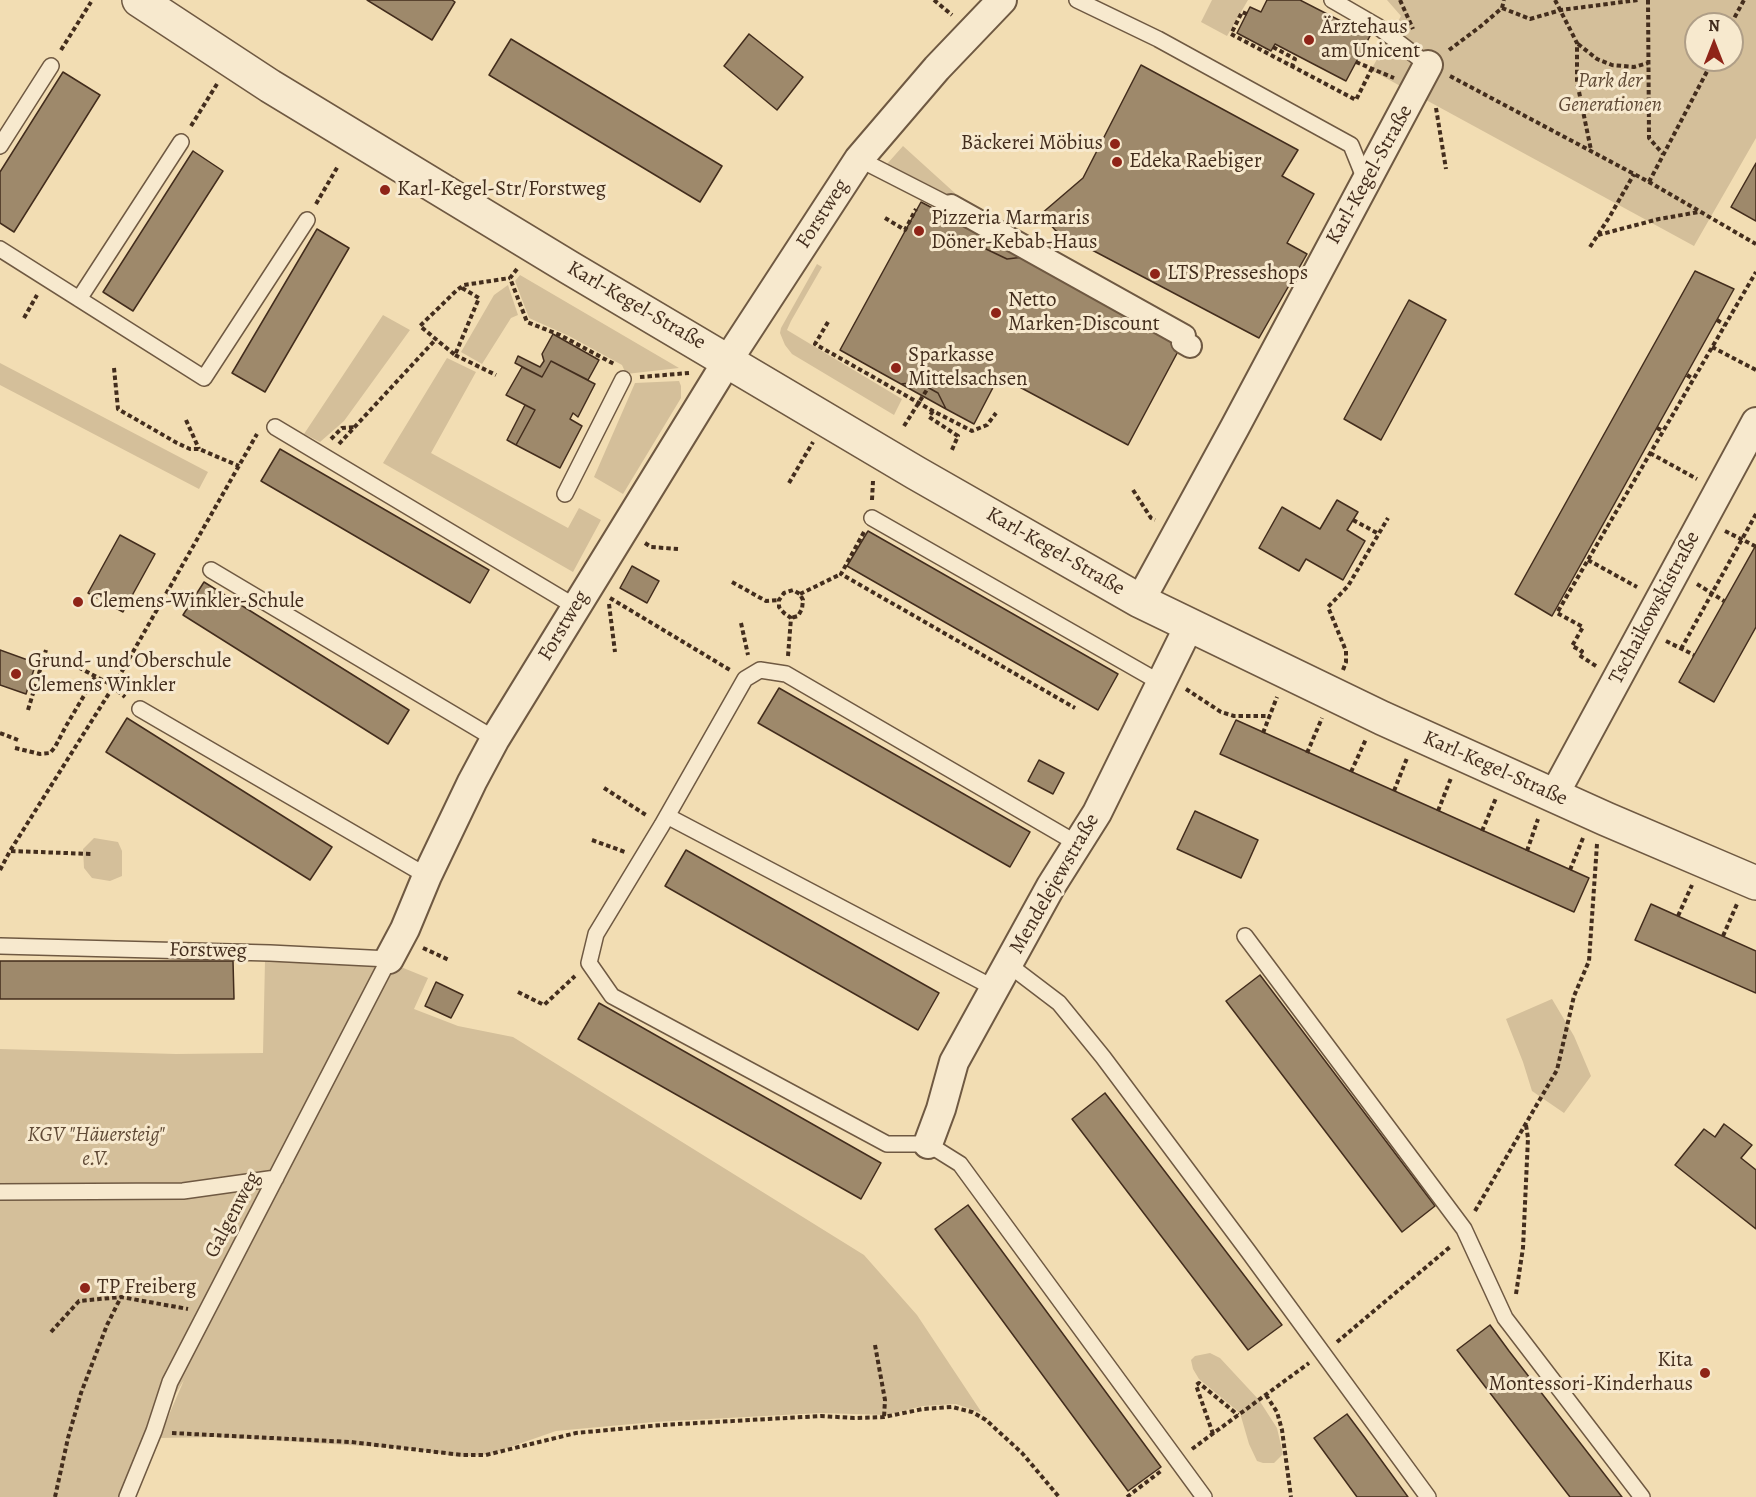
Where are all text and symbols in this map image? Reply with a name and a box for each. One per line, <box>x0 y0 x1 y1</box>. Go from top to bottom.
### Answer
north arrow <box>1684 12 1744 72</box>
place label: Ärztehaus am Unicent <box>1321 15 1420 65</box>
text: N <box>1708 15 1720 37</box>
marker: Ärztehaus am Unicent <box>1302 33 1316 47</box>
park label: Park der Generationen <box>1558 69 1662 119</box>
street label: Karl-Kegel-Straße <box>1321 101 1419 249</box>
place label: Bäckerei Möbius <box>961 131 1103 157</box>
marker: Bäckerei Möbius <box>1108 137 1122 151</box>
place label: Edeka Raebiger <box>1129 149 1262 175</box>
marker: Edeka Raebiger <box>1110 155 1124 169</box>
street label: Forstweg <box>791 174 855 254</box>
place label: Karl-Kegel-Str/Forstweg <box>397 177 606 203</box>
marker: Karl-Kegel-Str/Forstweg <box>378 183 392 197</box>
place label: Pizzeria Marmaris Döner-Kebab-Haus <box>931 206 1098 256</box>
marker: Pizzeria Marmaris Döner-Kebab-Haus <box>912 224 926 238</box>
street label: Karl-Kegel-Straße <box>562 256 710 356</box>
place label: LTS Presseshops <box>1167 261 1308 287</box>
marker: LTS Presseshops <box>1148 267 1162 281</box>
place label: Netto Marken-Discount <box>1008 288 1160 338</box>
marker: Netto Marken-Discount <box>989 306 1003 320</box>
place label: Sparkasse Mittelsachsen <box>908 343 1028 393</box>
marker: Sparkasse Mittelsachsen <box>889 361 903 375</box>
street label: Karl-Kegel-Straße <box>981 502 1129 602</box>
street label: Tschaikowskistraße <box>1604 527 1706 689</box>
street label: Forstweg <box>533 586 595 666</box>
place label: Clemens-Winkler-Schule <box>90 589 304 615</box>
marker: Clemens-Winkler-Schule <box>71 595 85 609</box>
place label: Grund- und Oberschule Clemens Winkler <box>28 649 231 699</box>
marker: Grund- und Oberschule Clemens Winkler <box>9 667 23 681</box>
street label: Karl-Kegel-Straße <box>1419 726 1571 812</box>
street label: Mendelejewstraße <box>1005 809 1105 959</box>
street label: Forstweg <box>169 938 247 964</box>
park label: KGV "Häuersteig" e.V. <box>27 1123 165 1173</box>
street label: Galgenweg <box>200 1168 266 1262</box>
place label: TP Freiberg <box>97 1275 196 1301</box>
marker: TP Freiberg <box>78 1281 92 1295</box>
place label: Kita Montessori-Kinderhaus <box>1489 1348 1693 1398</box>
marker: Kita Montessori-Kinderhaus <box>1698 1366 1712 1380</box>

